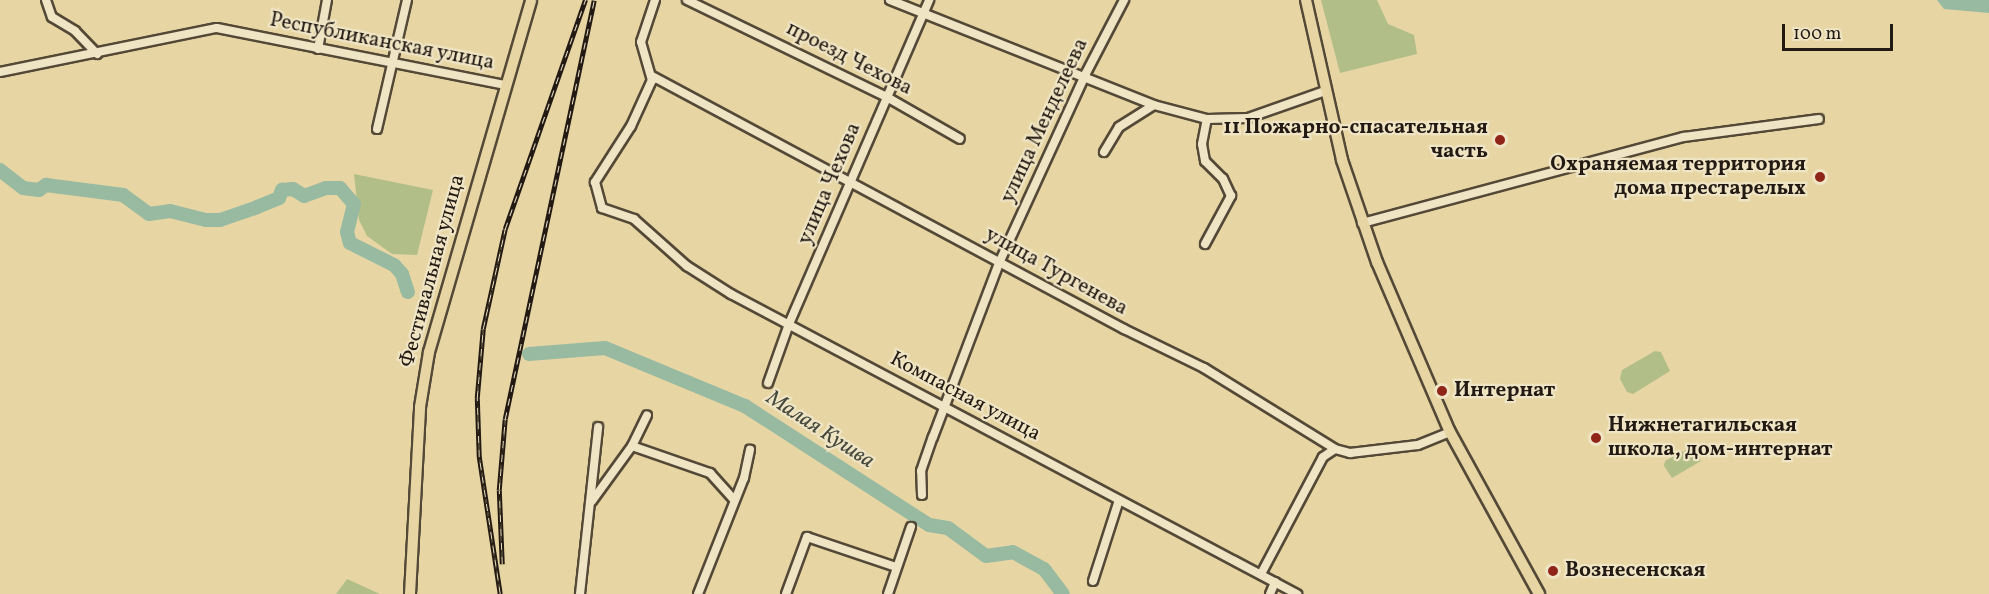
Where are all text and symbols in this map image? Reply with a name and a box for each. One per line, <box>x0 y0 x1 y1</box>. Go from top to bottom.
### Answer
street label: Республиканская улица <box>267 8 497 76</box>
scale bar <box>1785 12 1896 50</box>
street label: проезд Чехова <box>782 16 916 102</box>
text: 100 m <box>1793 22 1842 47</box>
street label: улица Менделеева <box>996 35 1094 207</box>
place label: 11 Пожарно-спасательная часть <box>1223 115 1488 165</box>
street label: улица Чехова <box>793 119 867 249</box>
marker: 11 Пожарно-спасательная часть <box>1493 133 1507 147</box>
place label: Охраняемая территория дома престарелых <box>1550 152 1806 202</box>
marker: Охраняемая территория дома престарелых <box>1811 168 1829 186</box>
street label: Фестивальная улица <box>395 171 471 371</box>
street label: улица Тургенева <box>980 222 1132 322</box>
street label: Компасная улица <box>885 347 1045 447</box>
place label: Интернат <box>1454 378 1555 404</box>
marker: Интернат <box>1435 384 1449 398</box>
water label: Малая Кушва <box>761 385 879 475</box>
place label: Нижнетагильская школа, дом-интернат <box>1608 413 1833 463</box>
marker: Нижнетагильская школа, дом-интернат <box>1589 431 1603 445</box>
place label: Вознесенская <box>1565 558 1706 584</box>
marker: Вознесенская <box>1546 564 1560 578</box>

